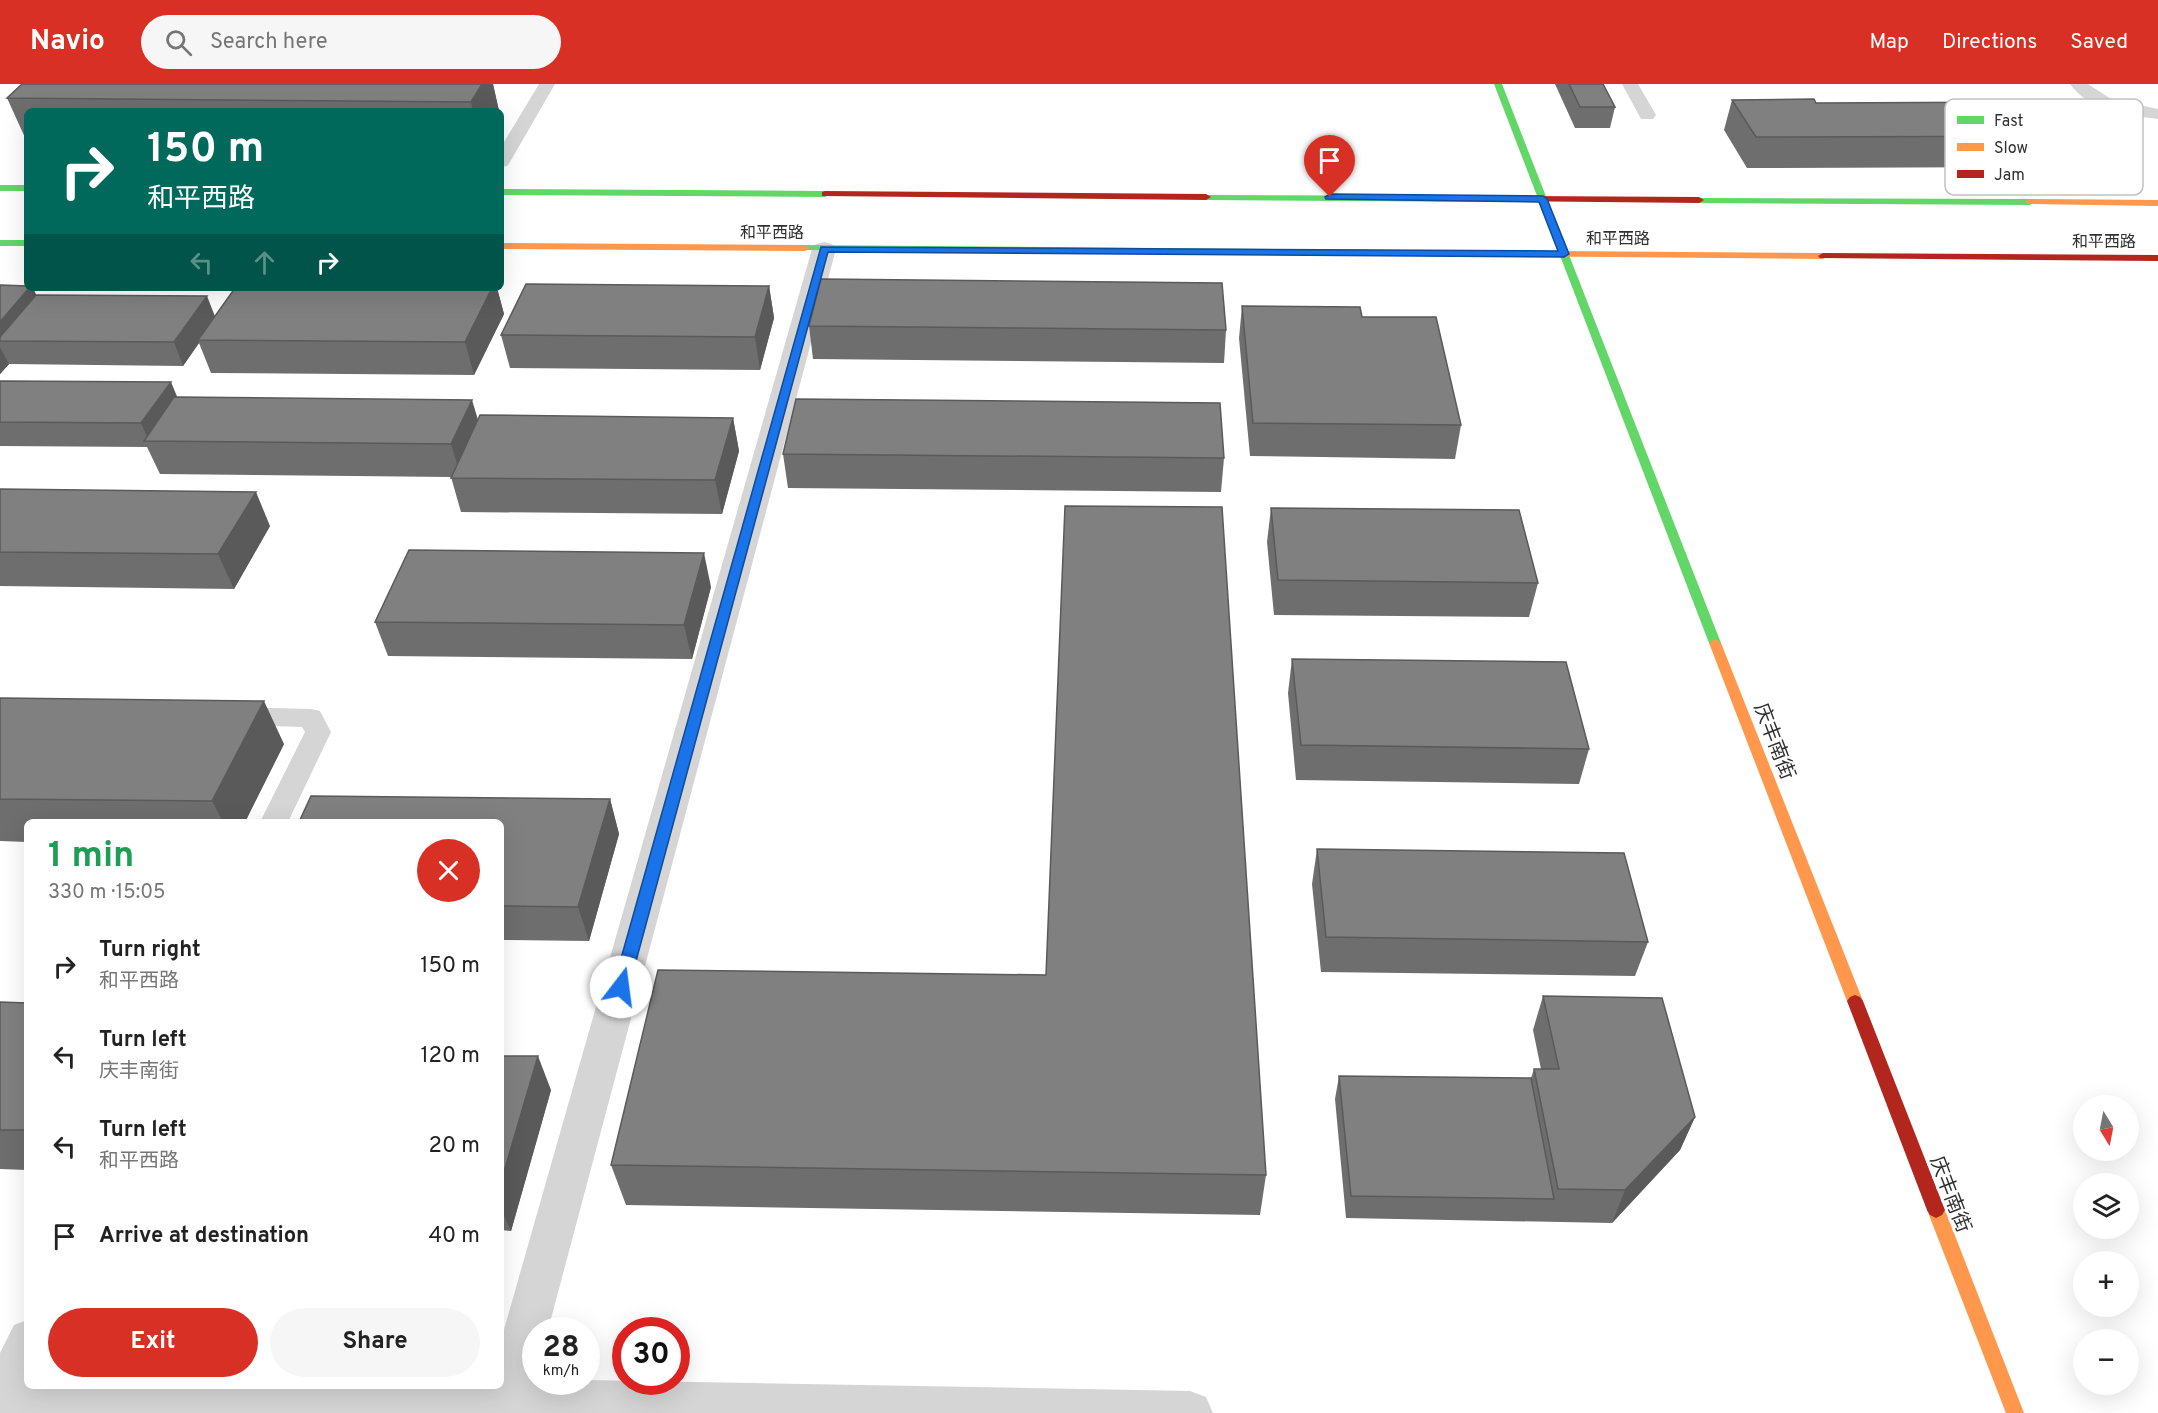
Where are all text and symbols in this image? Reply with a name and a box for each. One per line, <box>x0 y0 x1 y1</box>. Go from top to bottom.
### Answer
search box <box>141 15 561 69</box>
text: Navio <box>30 24 105 60</box>
icon: search <box>162 26 195 59</box>
text: Search here <box>210 29 327 56</box>
text: Map <box>1869 29 1909 56</box>
text: Directions <box>1942 29 2037 56</box>
text: Saved <box>2070 29 2128 56</box>
legend <box>1945 99 2143 195</box>
text: Fast <box>1994 112 2024 132</box>
text: 150 m <box>147 124 264 177</box>
icon: right <box>48 132 126 210</box>
pin <box>1304 135 1355 197</box>
text: Slow <box>1994 139 2028 159</box>
icon: arrive <box>1313 144 1346 177</box>
text: Jam <box>1994 166 2025 186</box>
text: 和平西路 <box>147 183 255 217</box>
street label: 和平西路 <box>740 224 804 244</box>
street label: 和平西路 <box>1586 230 1650 250</box>
street label: 和平西路 <box>2072 233 2136 253</box>
icon: left <box>185 246 218 279</box>
icon: ahead <box>248 246 281 279</box>
icon: right <box>311 246 344 279</box>
street label: 庆丰南街 <box>1747 700 1800 784</box>
text: 1 min <box>48 834 134 880</box>
button: close <box>417 839 480 902</box>
text: 330 m · 15:05 <box>48 880 165 906</box>
text: Turn right <box>99 937 201 964</box>
icon: right <box>48 950 81 983</box>
text: 150 m <box>420 953 480 980</box>
position arrow <box>589 955 653 1019</box>
text: 和平西路 <box>99 969 179 995</box>
text: Turn left <box>99 1027 187 1054</box>
icon: left <box>48 1040 81 1073</box>
text: 120 m <box>420 1043 480 1070</box>
text: 庆丰南街 <box>99 1059 179 1085</box>
north arrow <box>2073 1095 2139 1161</box>
map controls <box>2073 1095 2139 1395</box>
text: Turn left <box>99 1117 187 1144</box>
icon: left <box>48 1130 81 1163</box>
text: 20 m <box>429 1133 480 1160</box>
text: 和平西路 <box>99 1149 179 1175</box>
street label: 庆丰南街 <box>1923 1153 1976 1237</box>
button: layers <box>2073 1173 2139 1239</box>
icon: arrive <box>48 1220 81 1253</box>
text: Arrive at destination <box>99 1223 309 1250</box>
text: 40 m <box>428 1223 480 1250</box>
button: + <box>2073 1251 2139 1317</box>
button: Exit <box>48 1308 258 1377</box>
button: Share <box>270 1308 480 1377</box>
speed limit sign: 30 <box>612 1317 690 1395</box>
button: − <box>2073 1329 2139 1395</box>
text: 28 <box>542 1330 580 1367</box>
text: km/h <box>543 1362 579 1381</box>

